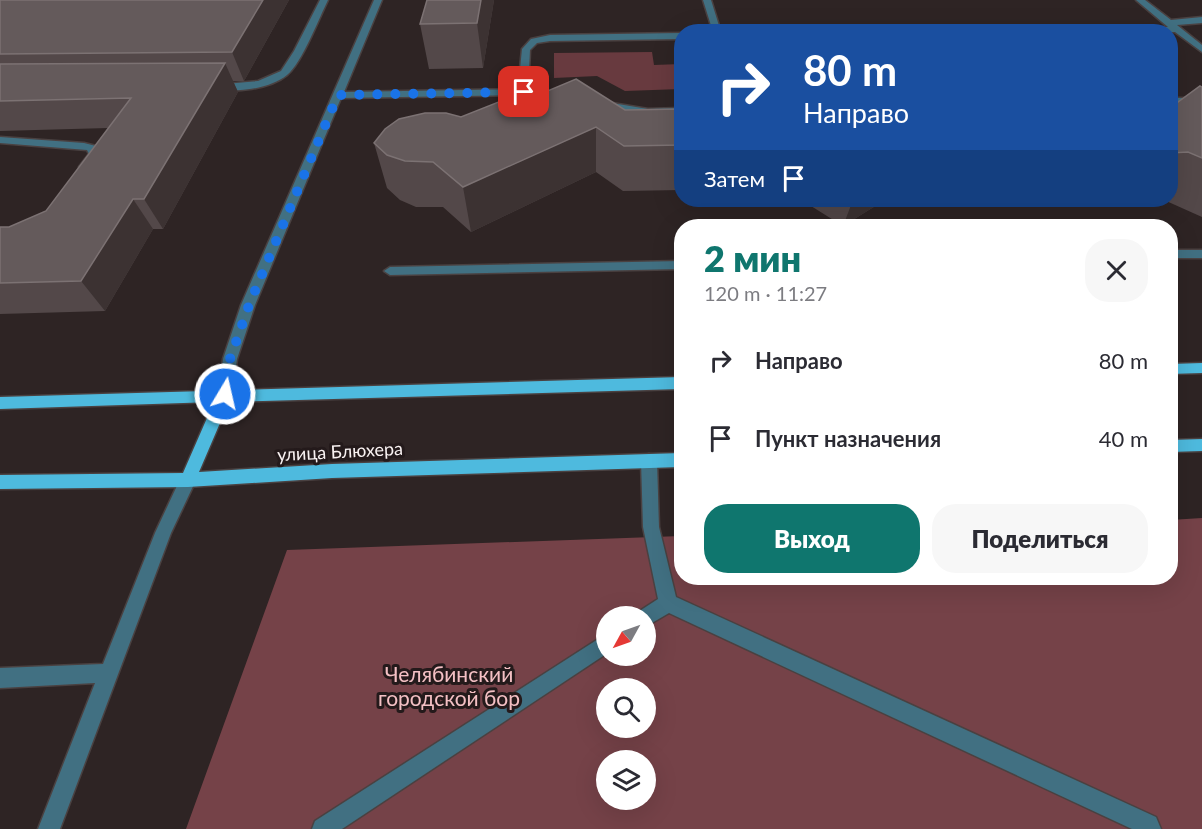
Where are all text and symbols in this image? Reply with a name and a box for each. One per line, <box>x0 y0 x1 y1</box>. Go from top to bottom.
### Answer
text: 80 m <box>803 45 897 95</box>
icon: right <box>704 48 782 126</box>
pin <box>498 66 549 117</box>
icon: arrive <box>507 75 540 108</box>
text: Направо <box>803 96 909 129</box>
icon: arrive <box>777 162 810 195</box>
text: Затем <box>704 165 765 192</box>
text: 2 мин <box>704 236 801 280</box>
button: close <box>1085 239 1148 302</box>
text: 120 m · 11:27 <box>704 281 827 305</box>
icon: right <box>704 344 737 377</box>
text: Направо <box>755 347 843 374</box>
text: 80 m <box>1099 347 1148 374</box>
position arrow <box>193 362 257 426</box>
icon: arrive <box>704 422 737 455</box>
text: Пункт назначения <box>755 425 941 452</box>
text: 40 m <box>1099 425 1148 452</box>
street label: улица Блюхера <box>276 437 403 465</box>
button: Выход <box>704 504 920 573</box>
button: Поделиться <box>932 504 1148 573</box>
north arrow <box>596 606 656 666</box>
map controls <box>596 606 656 810</box>
park label: Челябинский городской бор <box>378 661 520 710</box>
button: search <box>596 678 656 738</box>
button: layers <box>596 750 656 810</box>

